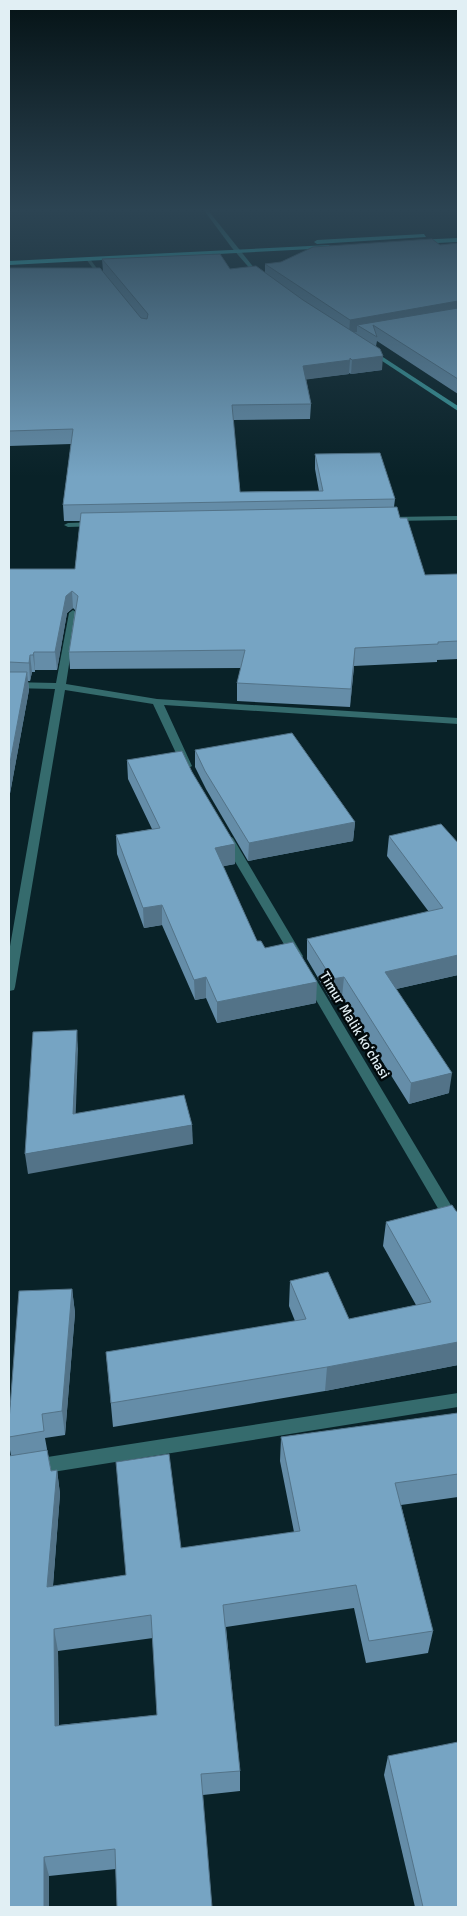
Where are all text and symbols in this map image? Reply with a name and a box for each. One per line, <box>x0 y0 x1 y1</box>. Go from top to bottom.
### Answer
street label: Timur Malik koʻchasi <box>316 969 393 1082</box>

